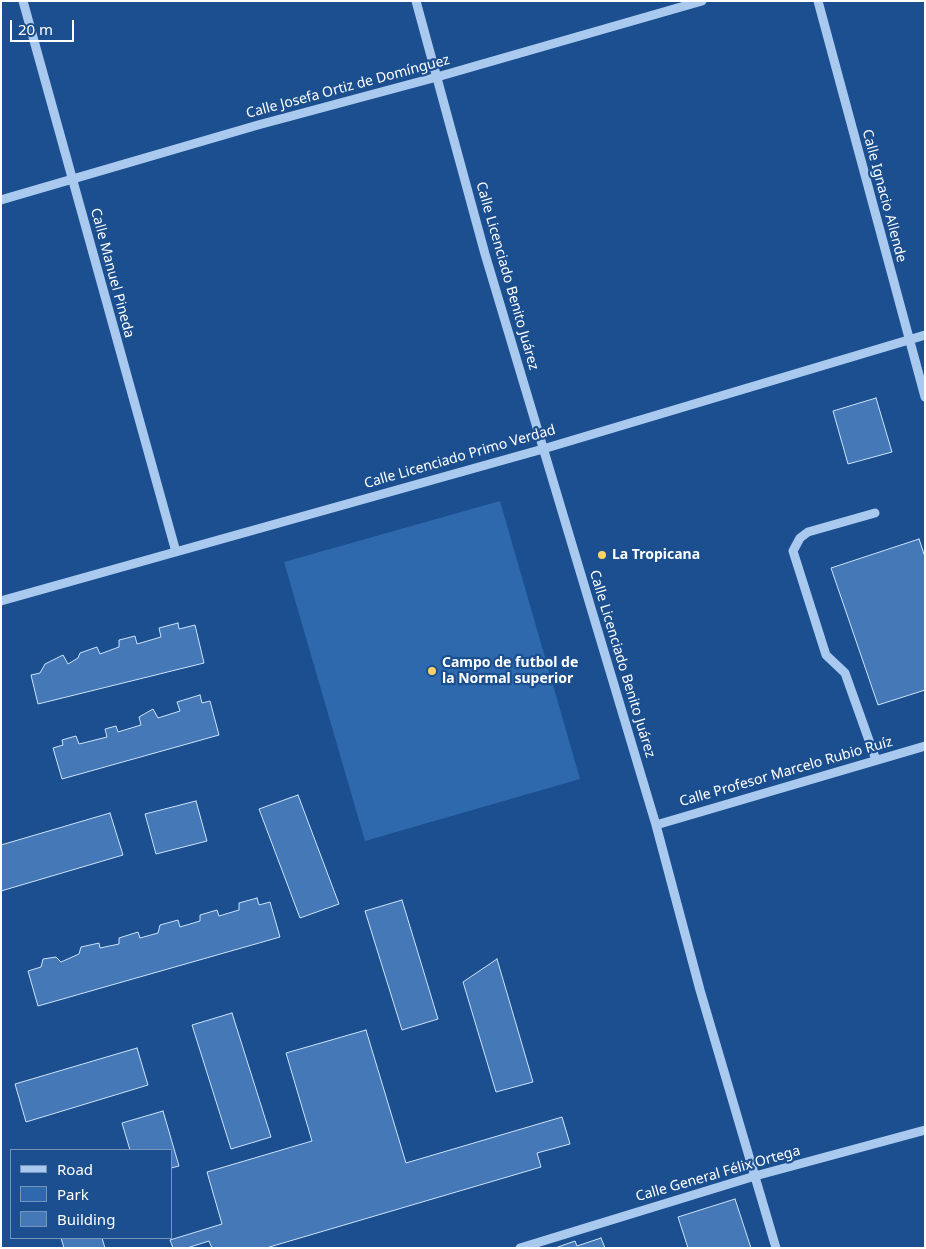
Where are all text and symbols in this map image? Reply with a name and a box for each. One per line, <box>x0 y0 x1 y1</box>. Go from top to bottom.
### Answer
scale bar <box>12 10 76 42</box>
text: 20 m <box>18 19 53 39</box>
street label: Calle Josefa Ortiz de Domínguez <box>244 52 452 122</box>
street label: Calle Ignacio Allende <box>858 128 910 264</box>
street label: Calle Licenciado Benito Juárez <box>472 180 542 372</box>
street label: Calle Manuel Pineda <box>87 206 137 340</box>
street label: Calle Licenciado Primo Verdad <box>362 422 558 492</box>
place label: La Tropicana <box>612 547 700 563</box>
marker: La Tropicana <box>596 549 608 561</box>
street label: Calle Licenciado Benito Juárez <box>585 568 659 760</box>
place label: Campo de futbol de la Normal superior <box>442 655 578 688</box>
marker: Campo de futbol de la Normal superior <box>426 665 438 677</box>
street label: Calle Profesor Marcelo Rubio Ruíz <box>678 733 894 811</box>
street label: Calle General Félix Ortega <box>634 1142 802 1206</box>
legend <box>10 1149 172 1239</box>
text: Road <box>57 1159 93 1179</box>
text: Park <box>57 1184 89 1204</box>
text: Building <box>57 1209 115 1229</box>

